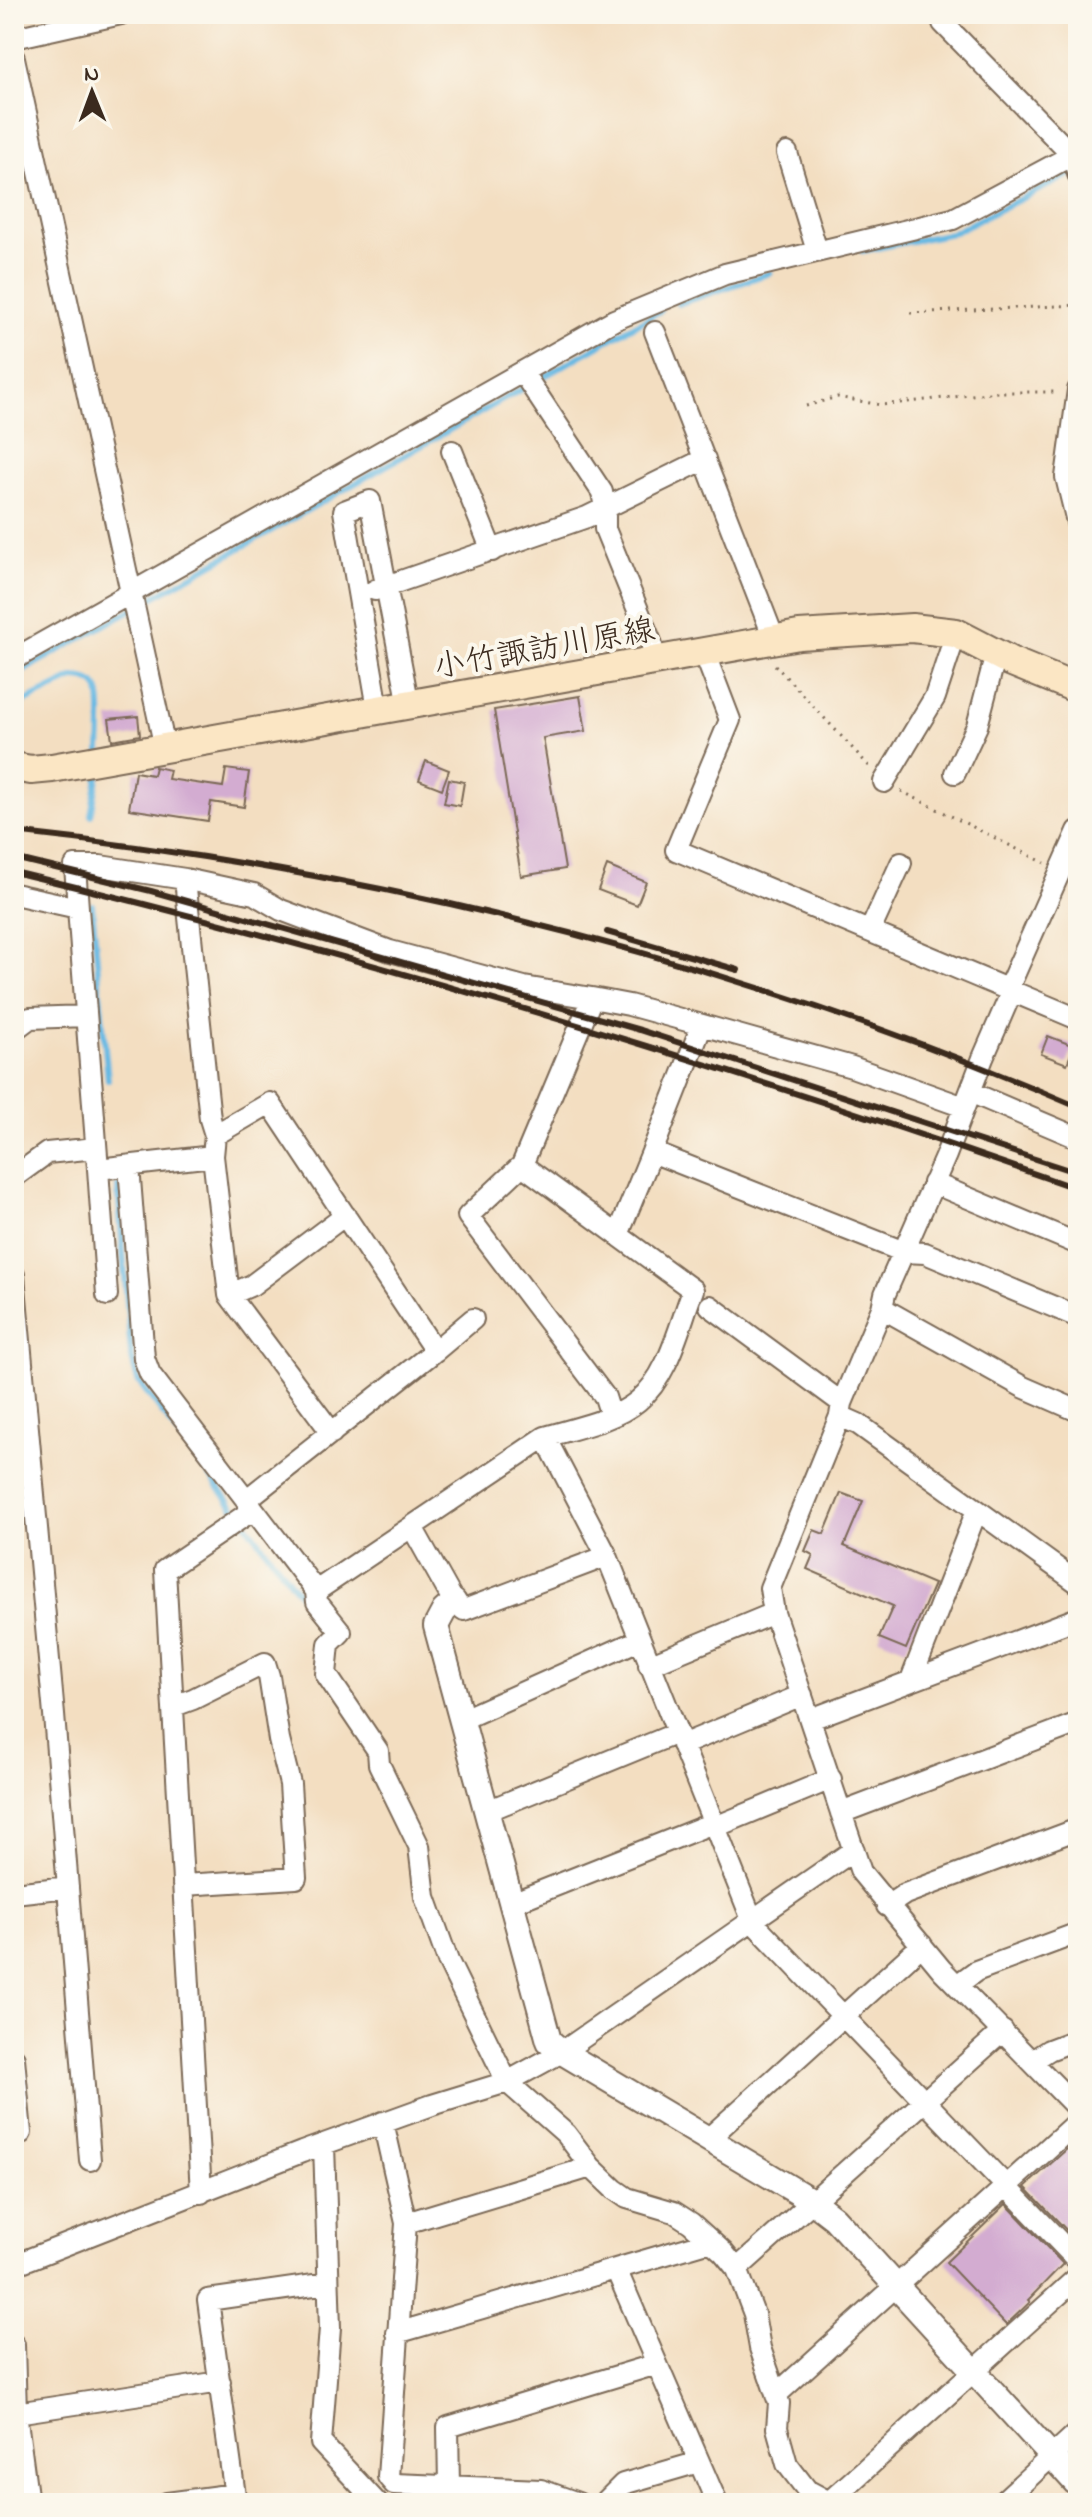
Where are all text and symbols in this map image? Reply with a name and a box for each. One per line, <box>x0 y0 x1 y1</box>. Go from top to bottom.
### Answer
north arrow <box>52 52 132 132</box>
text: N <box>84 59 99 91</box>
street label: 小竹諏訪川原線 <box>430 608 659 693</box>

